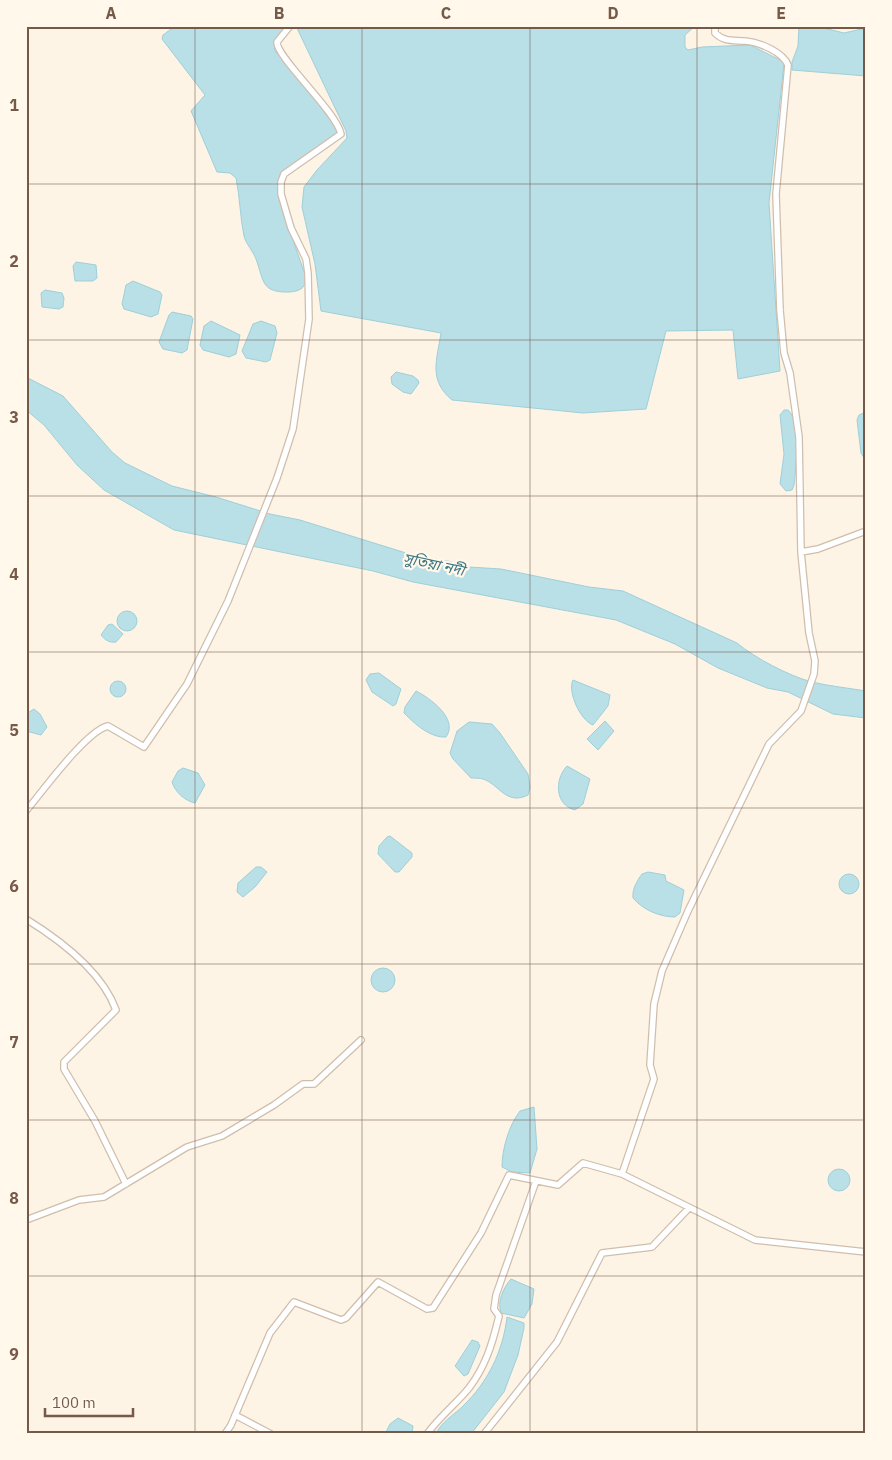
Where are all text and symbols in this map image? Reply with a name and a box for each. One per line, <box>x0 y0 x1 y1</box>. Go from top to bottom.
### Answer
text: A <box>106 3 117 23</box>
text: B <box>274 3 285 23</box>
text: C <box>441 3 451 23</box>
text: D <box>607 3 619 23</box>
text: E <box>776 3 786 23</box>
text: 1 <box>9 95 19 115</box>
text: 2 <box>9 251 19 271</box>
text: 3 <box>9 407 19 427</box>
water label: সুতিয়া নদী <box>402 548 469 580</box>
text: 4 <box>9 564 19 584</box>
text: 5 <box>9 720 19 740</box>
text: 6 <box>9 876 19 896</box>
text: 7 <box>9 1032 19 1052</box>
text: 8 <box>9 1188 19 1208</box>
text: 9 <box>9 1344 19 1364</box>
scale bar <box>45 1385 132 1417</box>
text: 100 m <box>52 1393 96 1412</box>

